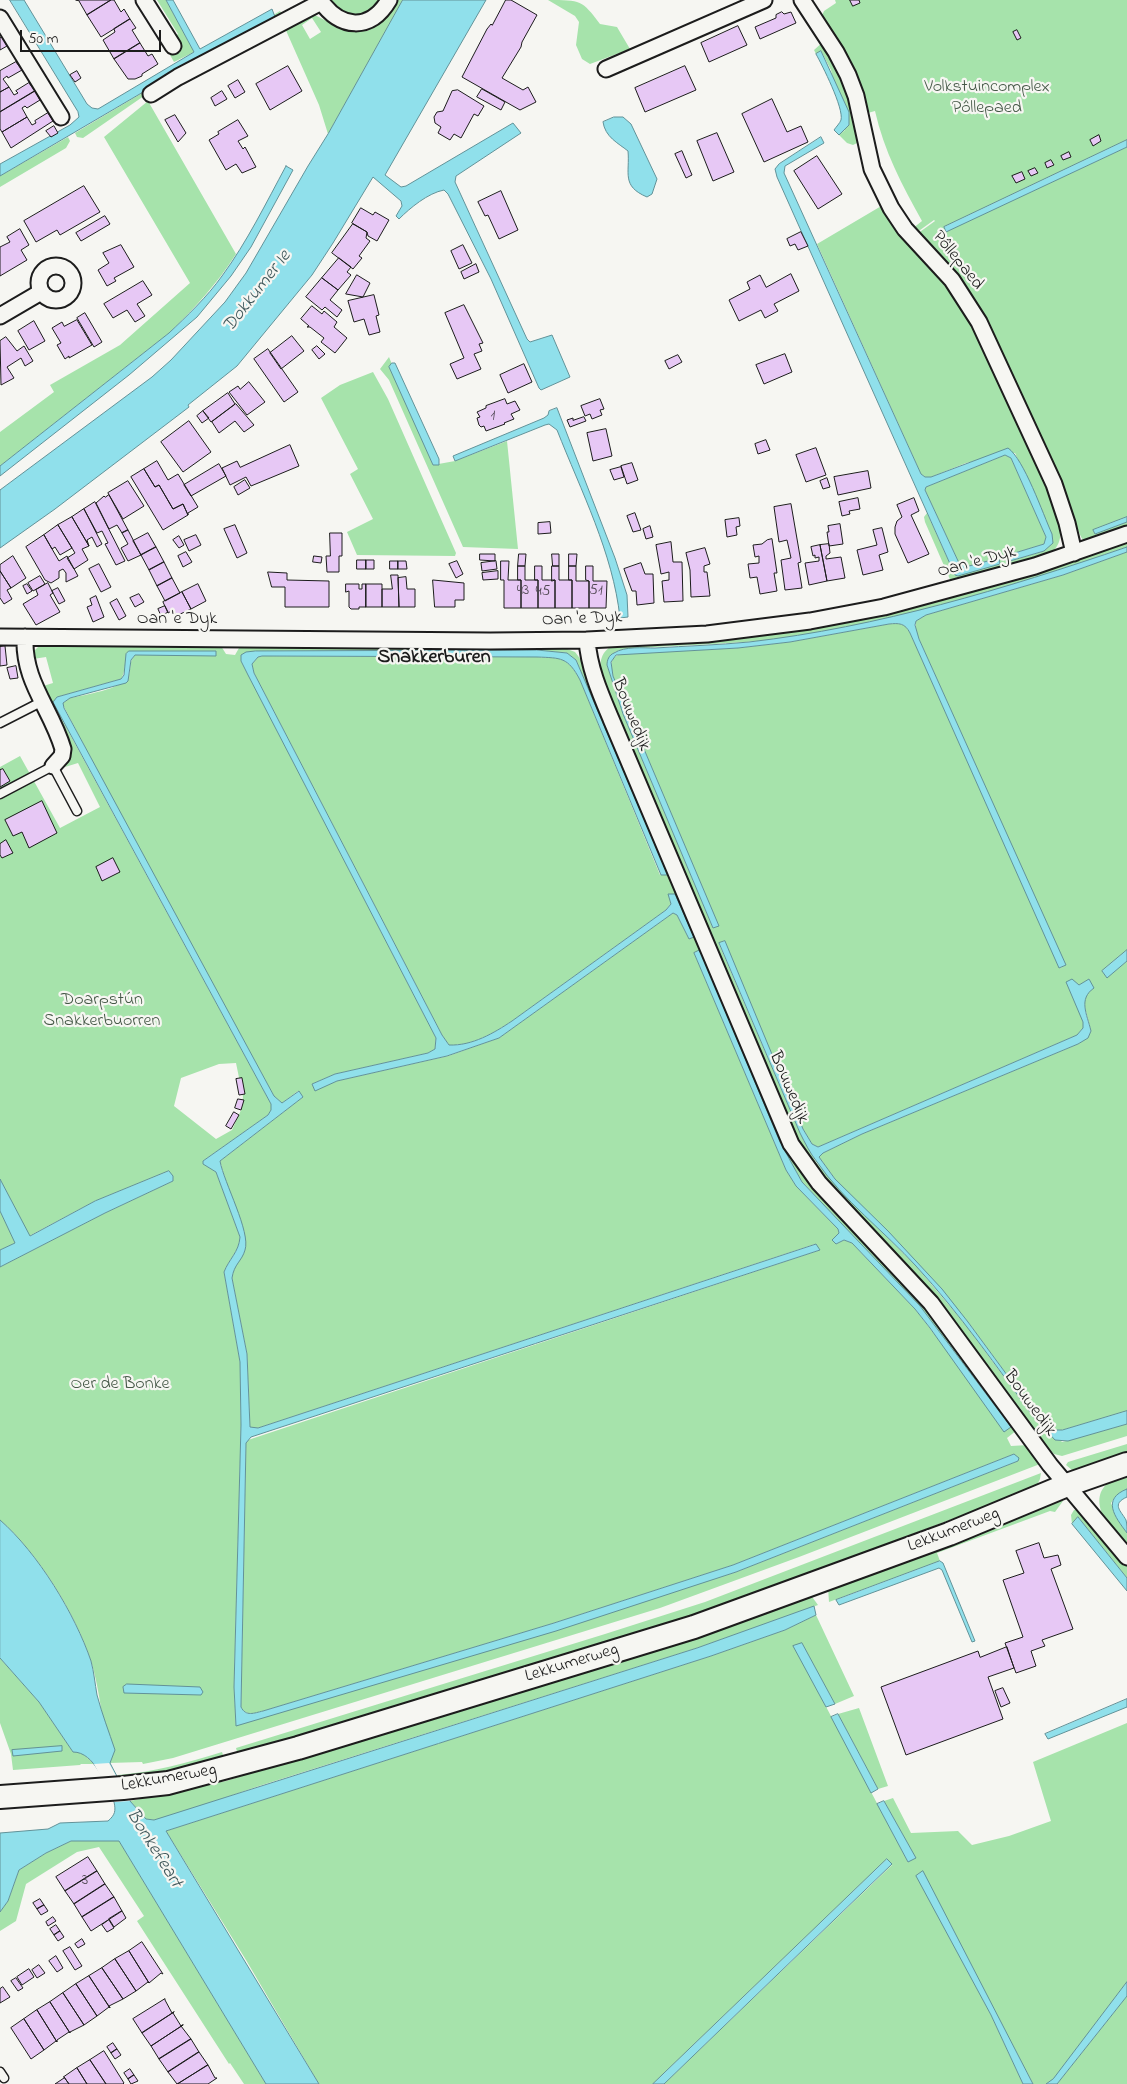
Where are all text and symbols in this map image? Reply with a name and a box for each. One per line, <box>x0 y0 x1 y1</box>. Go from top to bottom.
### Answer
scale bar <box>22 20 164 52</box>
text: 50 m <box>28 28 58 50</box>
park label: Volkstuincomplex Pôllepaed <box>924 77 1050 120</box>
street label: Pôllepaed <box>927 227 987 295</box>
water label: Dokkumer Ie <box>219 247 297 337</box>
house number: 1 <box>491 408 495 426</box>
street label: Oan 'e Dyk <box>935 542 1019 584</box>
house number: 43 <box>517 583 529 601</box>
house number: 51 <box>589 583 603 601</box>
house number: 45 <box>536 584 550 602</box>
street label: Oan 'e Dyk <box>541 608 623 632</box>
street label: Oan 'e Dyk <box>137 609 217 631</box>
district label: Snakkerburen <box>377 647 491 671</box>
street label: Bouwedijk <box>606 676 654 754</box>
park label: Doarpstún Snakkerbuorren <box>44 990 160 1032</box>
street label: Bouwedijk <box>763 1049 813 1127</box>
street label: Bouwedijk <box>998 1367 1060 1441</box>
park label: Oer de Bonke <box>71 1374 169 1396</box>
street label: Lekkumerweg <box>905 1504 1003 1558</box>
street label: Lekkumerweg <box>523 1640 621 1688</box>
street label: Lekkumerweg <box>120 1760 218 1798</box>
water label: Bonkefeart <box>120 1805 186 1893</box>
house number: 3 <box>82 1873 88 1891</box>

